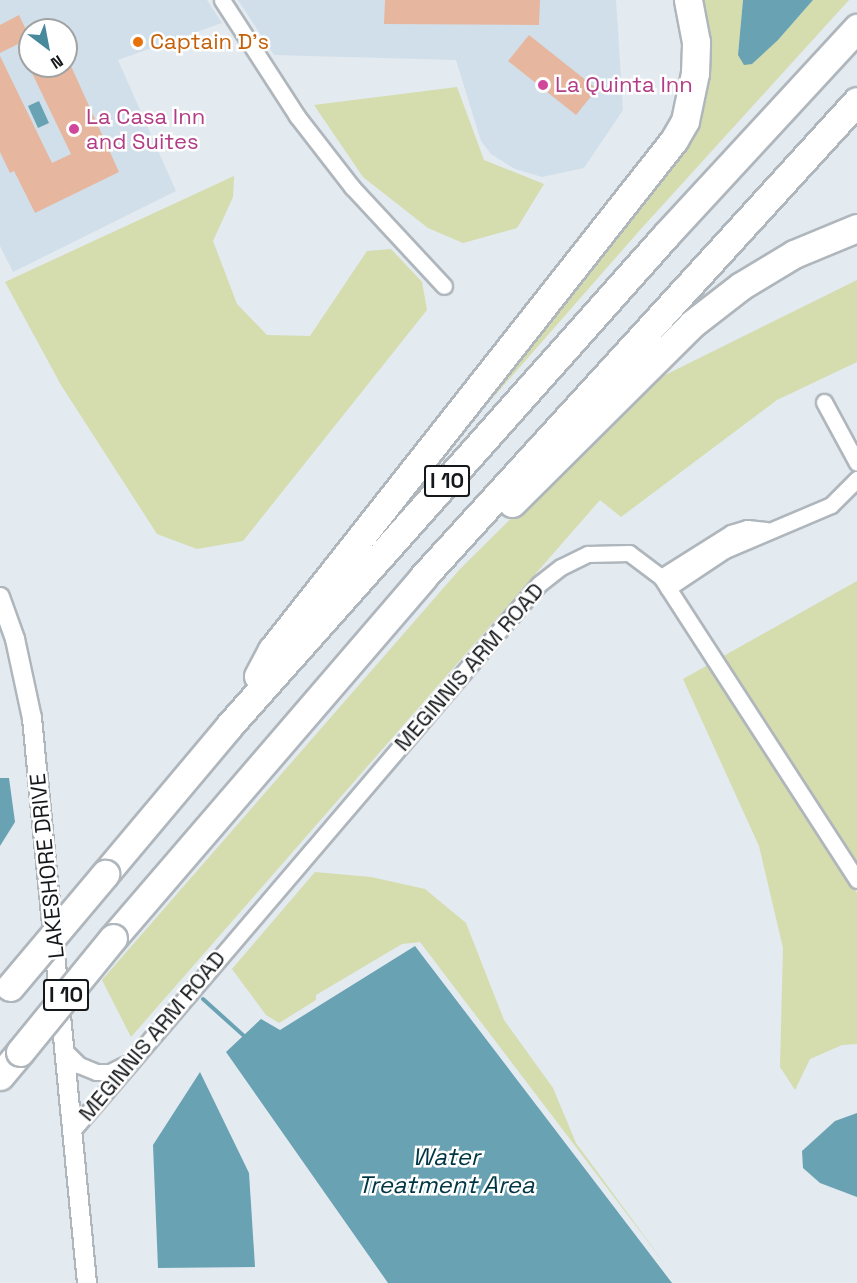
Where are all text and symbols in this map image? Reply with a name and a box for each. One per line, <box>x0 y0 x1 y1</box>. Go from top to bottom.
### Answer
north arrow <box>18 18 78 78</box>
place label: Captain D's <box>150 29 269 55</box>
marker: Captain D's <box>131 35 145 49</box>
text: N <box>47 50 67 74</box>
place label: La Quinta Inn <box>555 72 693 98</box>
marker: La Quinta Inn <box>536 78 550 92</box>
place label: La Casa Inn and Suites <box>86 103 205 154</box>
marker: La Casa Inn and Suites <box>67 122 81 136</box>
road number: I 10 <box>423 463 471 499</box>
street label: MEGINNIS ARM ROAD <box>389 577 549 757</box>
street label: LAKESHORE DRIVE <box>24 772 70 960</box>
street label: MEGINNIS ARM ROAD <box>73 945 231 1127</box>
road number: I 10 <box>42 977 90 1013</box>
water label: Water Treatment Area <box>357 1143 535 1199</box>

